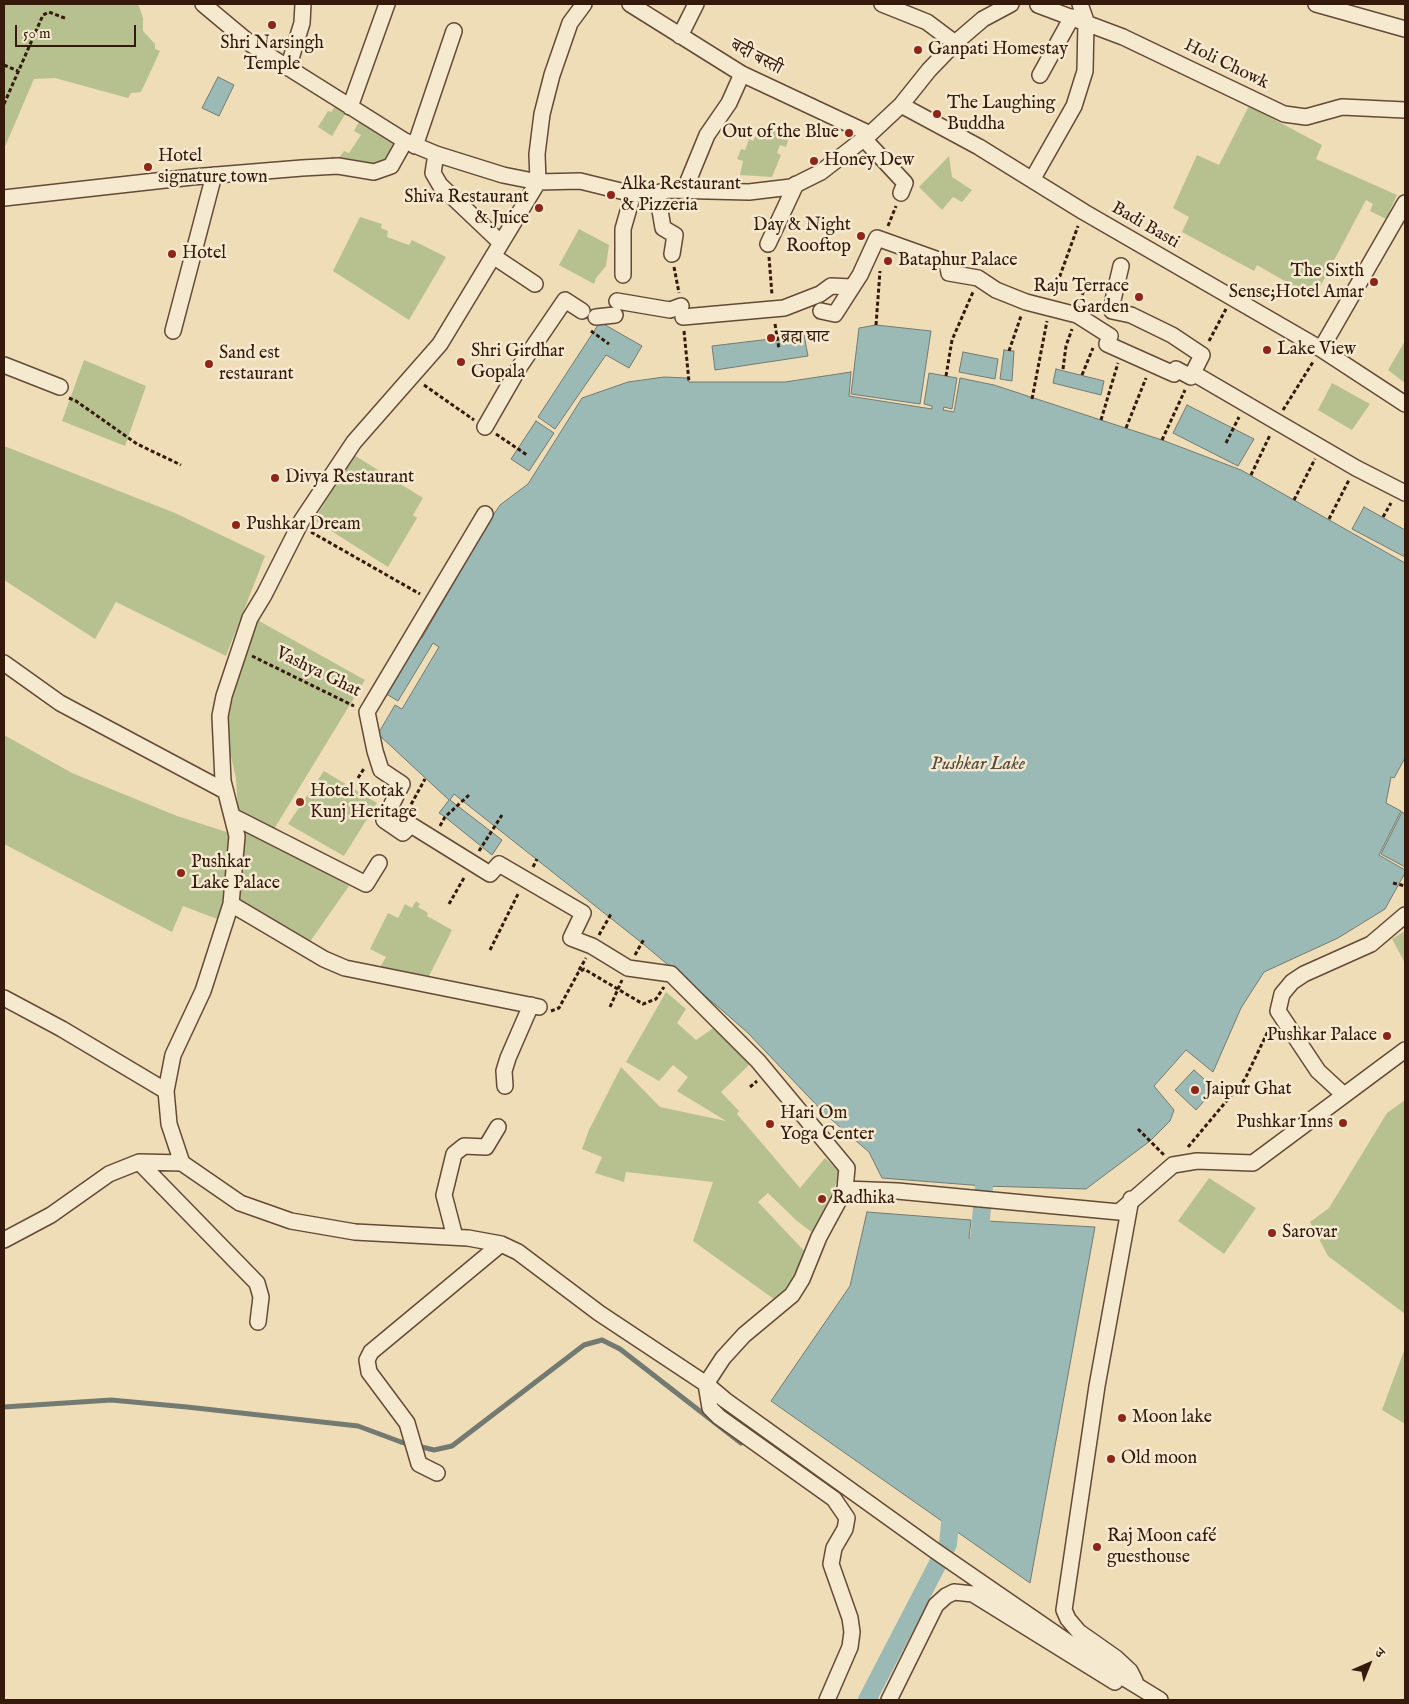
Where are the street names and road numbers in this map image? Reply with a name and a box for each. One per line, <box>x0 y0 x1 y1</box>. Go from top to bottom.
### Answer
street label: बदी बस्ती <box>726 35 786 81</box>
street label: Holi Chowk <box>1180 35 1272 95</box>
street label: Badi Basti <box>1107 198 1183 254</box>
street label: Vashya Ghat <box>272 643 364 703</box>

